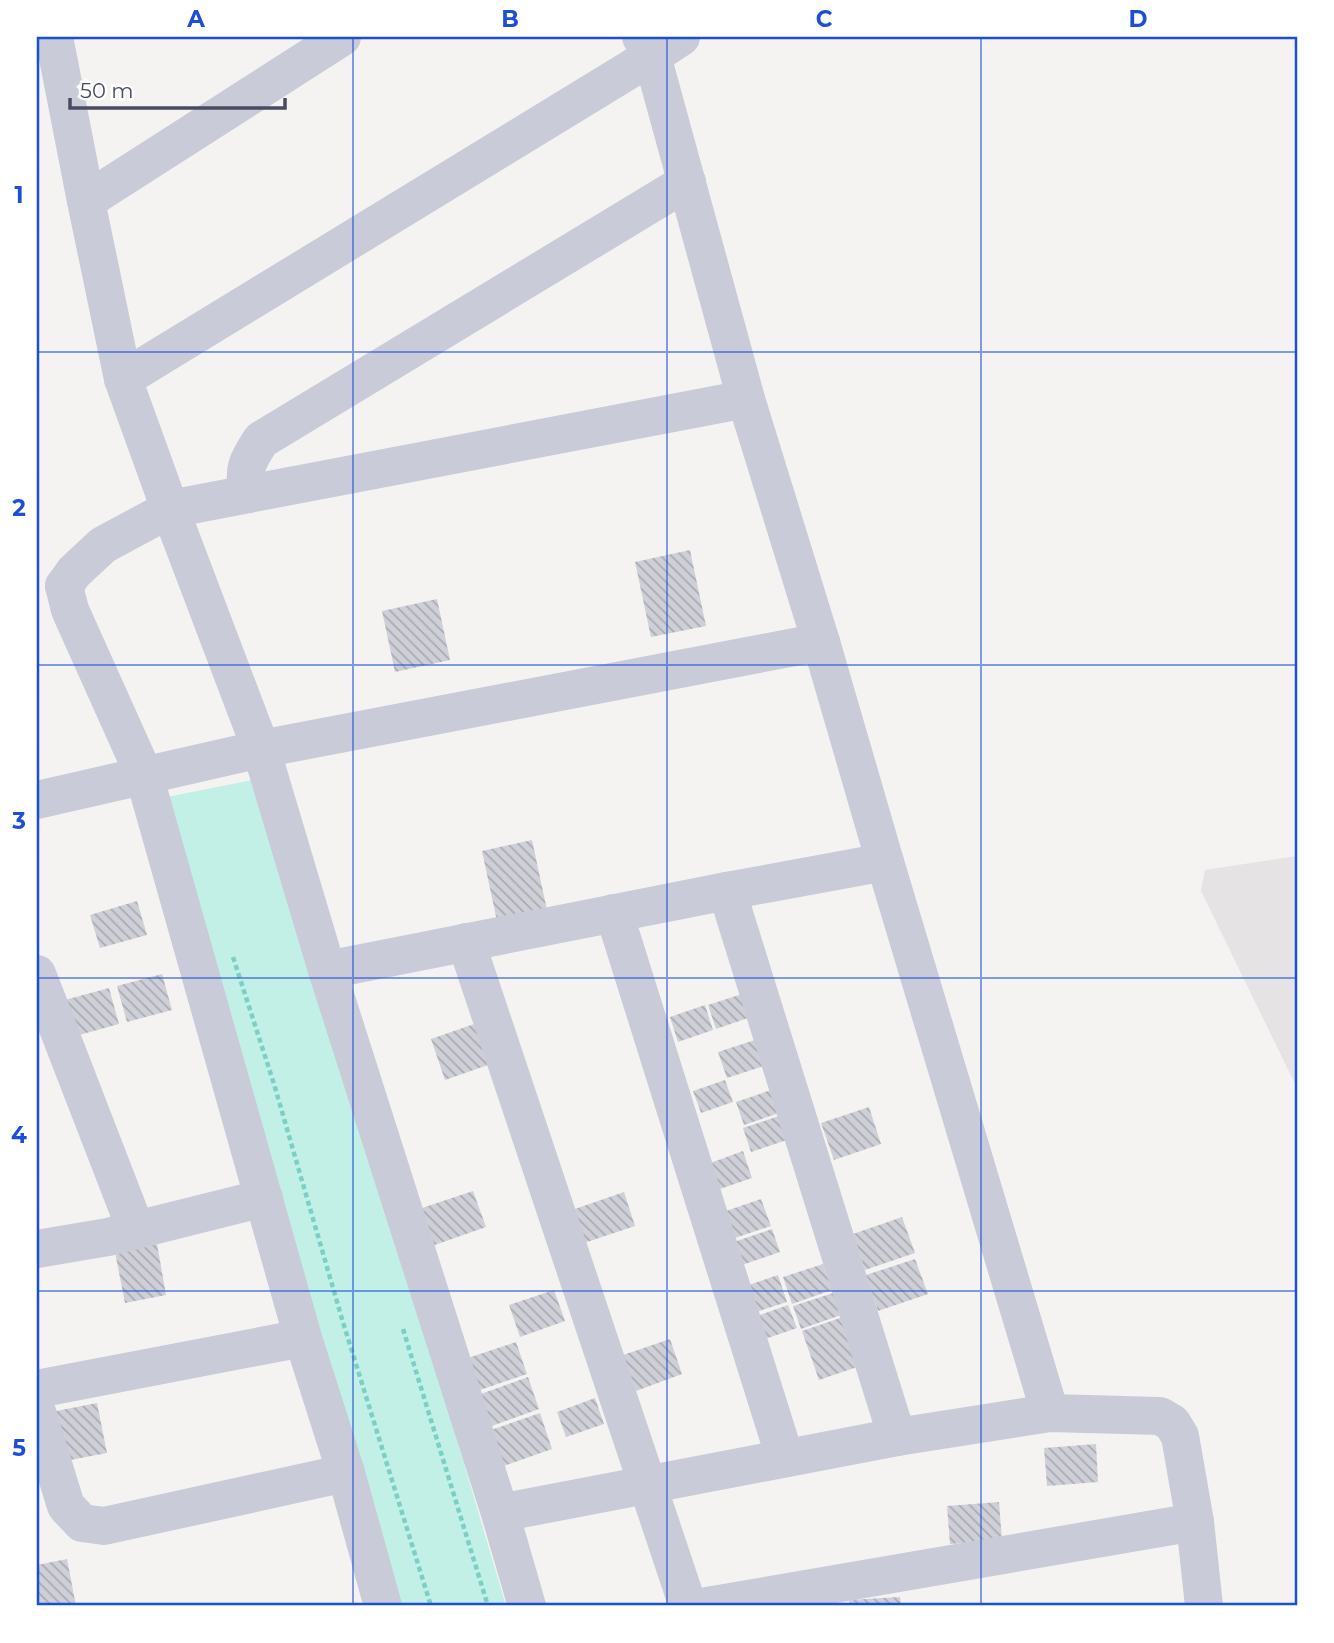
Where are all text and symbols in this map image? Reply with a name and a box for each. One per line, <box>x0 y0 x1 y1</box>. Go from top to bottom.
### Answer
text: A <box>186 5 205 33</box>
text: B <box>501 5 519 33</box>
text: C <box>816 5 833 33</box>
text: D <box>1129 5 1148 33</box>
scale bar <box>70 66 285 110</box>
text: 50 m <box>80 78 134 103</box>
text: 1 <box>14 181 24 209</box>
text: 2 <box>12 494 26 522</box>
text: 3 <box>11 807 26 835</box>
text: 4 <box>11 1121 27 1149</box>
text: 5 <box>12 1434 26 1462</box>

